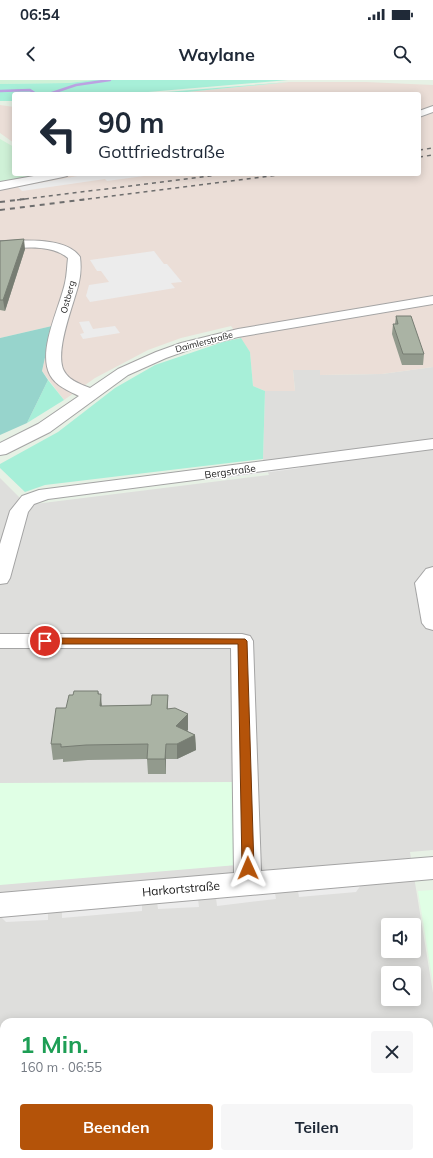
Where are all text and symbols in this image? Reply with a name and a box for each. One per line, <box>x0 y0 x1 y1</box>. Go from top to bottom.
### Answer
text: 06:54 <box>20 5 60 24</box>
icon: back <box>20 43 42 65</box>
text: Waylane <box>178 43 255 66</box>
icon: search <box>391 43 413 65</box>
text: 90 m <box>98 105 164 140</box>
icon: left <box>32 108 84 160</box>
text: Gottfriedstraße <box>98 140 225 163</box>
street label: Ostberg <box>58 279 77 314</box>
street label: Daimlerstraße <box>174 329 234 354</box>
street label: Bergstraße <box>204 461 257 482</box>
pin <box>28 624 62 658</box>
icon: arrive <box>34 630 56 652</box>
position arrow <box>227 847 269 889</box>
street label: Harkortstraße <box>141 878 221 899</box>
map controls <box>381 918 421 1006</box>
button: sound <box>381 918 421 958</box>
button: search <box>381 966 421 1006</box>
text: 1 Min. <box>20 1029 89 1059</box>
button: close <box>371 1031 413 1073</box>
text: 160 m · 06:55 <box>20 1059 102 1075</box>
button: Beenden <box>20 1104 213 1150</box>
button: Teilen <box>221 1104 413 1150</box>

